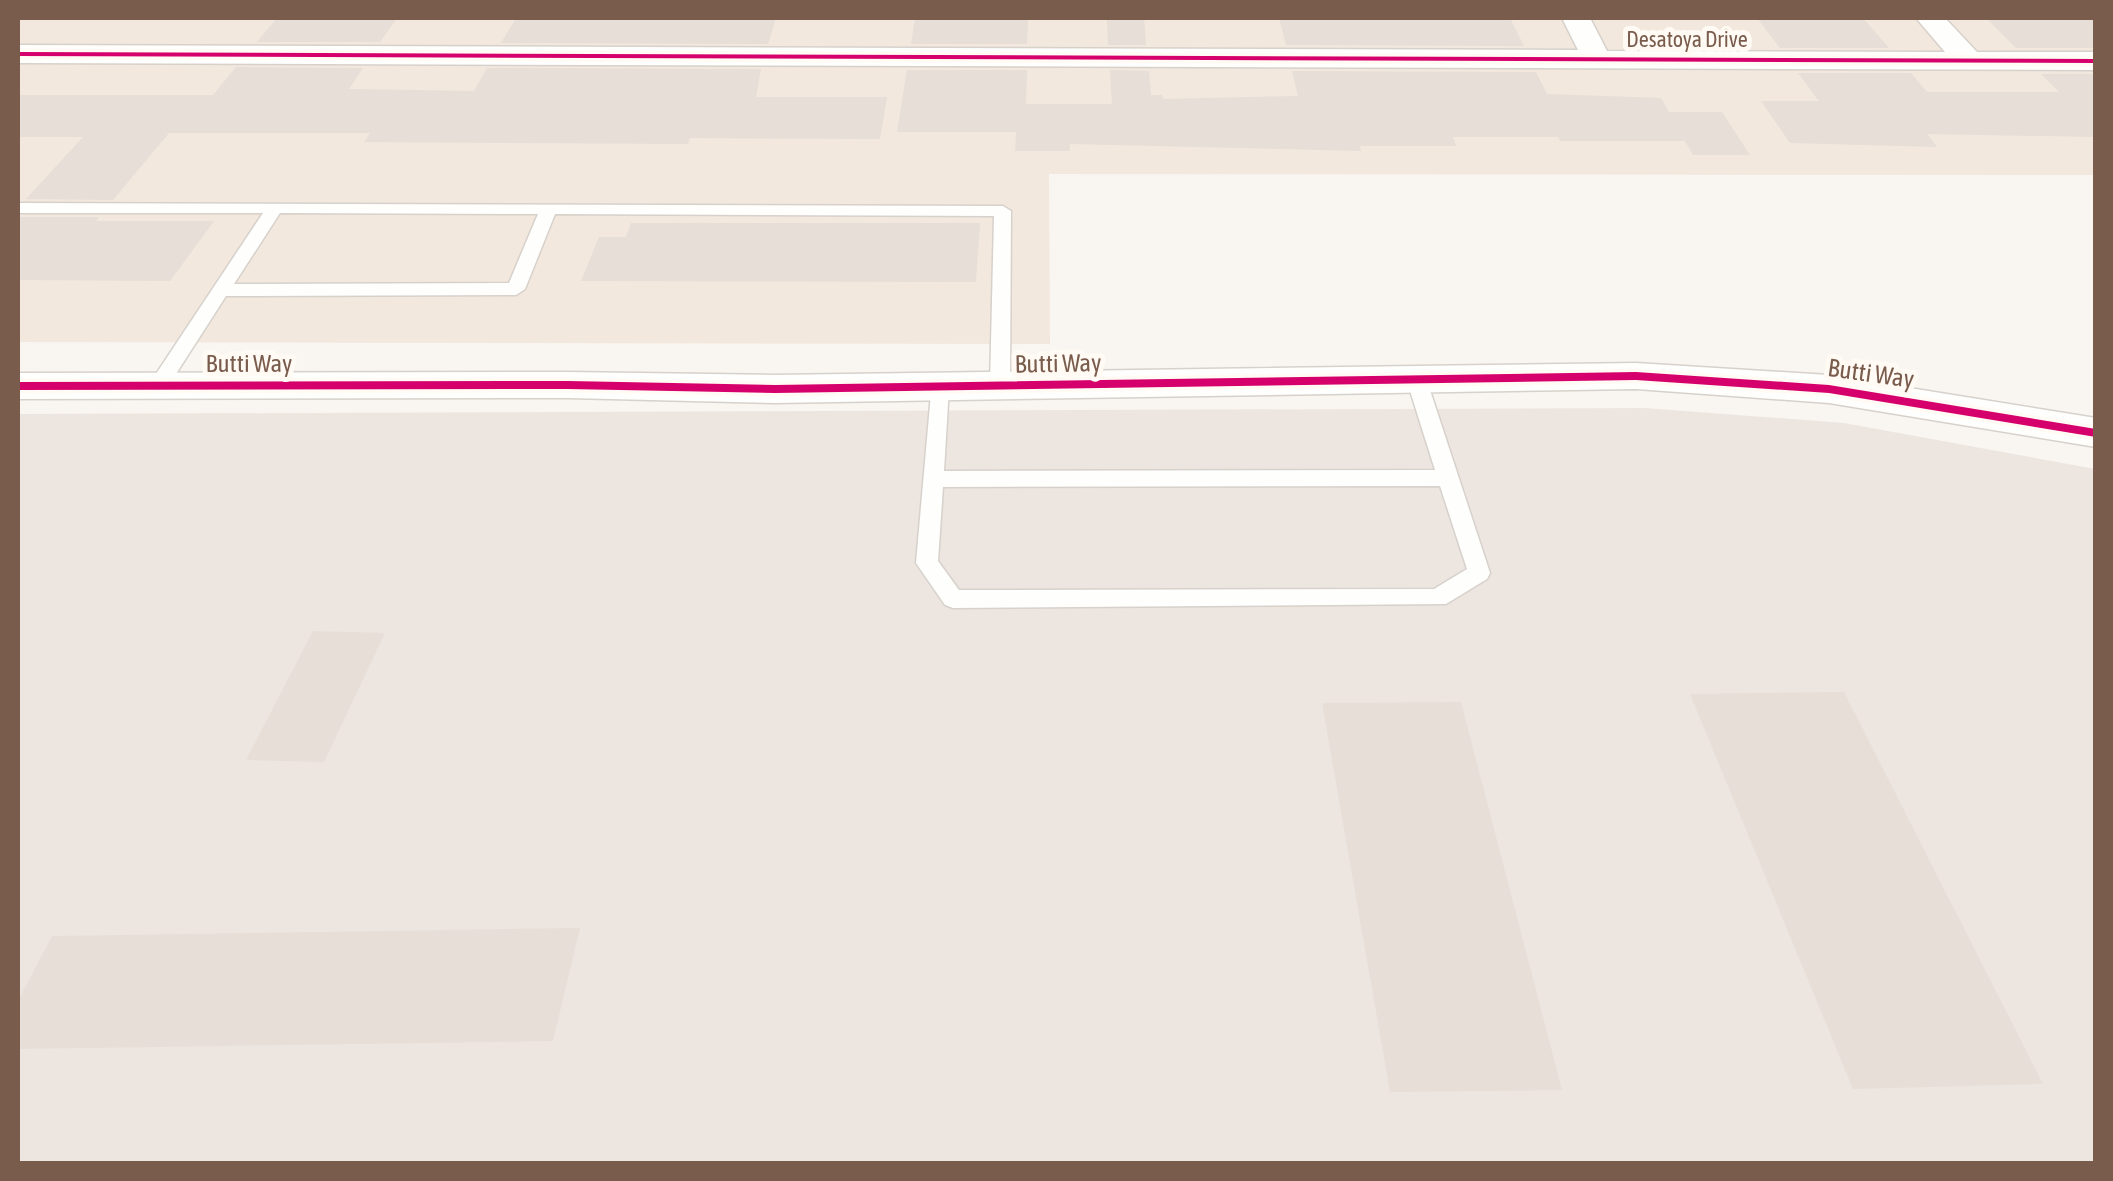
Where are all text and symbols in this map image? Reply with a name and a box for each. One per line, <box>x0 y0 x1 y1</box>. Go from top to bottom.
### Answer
street label: Desatoya Drive <box>1626 26 1748 52</box>
street label: Butti Way <box>1014 348 1102 378</box>
street label: Butti Way <box>206 349 292 377</box>
street label: Butti Way <box>1826 353 1916 393</box>

